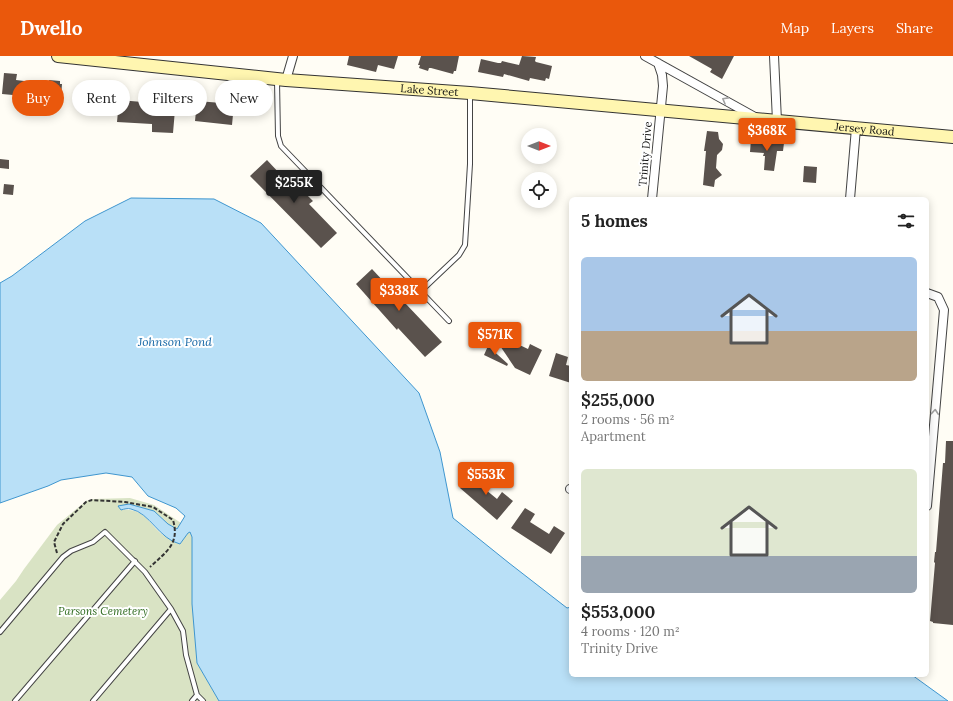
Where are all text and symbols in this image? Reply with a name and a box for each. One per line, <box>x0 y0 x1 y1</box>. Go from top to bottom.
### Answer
text: Dwello <box>20 16 82 40</box>
text: Map <box>781 19 809 37</box>
text: Layers <box>831 19 874 37</box>
text: Share <box>896 19 933 37</box>
chip: Buy <box>12 80 64 116</box>
chip: Rent <box>72 80 130 116</box>
chip: Filters <box>138 80 207 116</box>
chip: New <box>215 80 273 116</box>
street label: Lake Street <box>400 81 460 99</box>
one-way arrow <box>722 98 729 105</box>
pin: $368K <box>739 118 795 152</box>
street label: Jersey Road <box>833 119 896 139</box>
street label: Trinity Drive <box>635 121 655 187</box>
text: $368K <box>747 122 787 139</box>
north arrow <box>521 128 557 164</box>
map controls <box>521 128 557 208</box>
pin: $255K <box>266 170 322 204</box>
button: locate <box>521 172 557 208</box>
text: $255K <box>275 174 313 191</box>
text: 5 homes <box>581 210 648 232</box>
icon: filters <box>895 210 917 232</box>
pin: $338K <box>371 278 427 312</box>
text: $338K <box>380 282 418 299</box>
icon: home <box>713 283 785 355</box>
pin: $571K <box>467 322 523 356</box>
text: $571K <box>477 326 513 343</box>
water label: Johnson Pond <box>137 334 212 349</box>
text: $255,000 <box>581 389 655 411</box>
one-way arrow <box>931 409 940 415</box>
text: 2 rooms · 56 m² <box>581 411 675 428</box>
text: Apartment <box>581 428 646 445</box>
pin: $553K <box>458 462 514 496</box>
text: $553K <box>467 466 505 483</box>
icon: home <box>713 495 785 567</box>
text: $553,000 <box>581 601 655 623</box>
park label: Parsons Cemetery <box>58 604 148 618</box>
text: 4 rooms · 120 m² <box>581 623 680 640</box>
text: Trinity Drive <box>581 640 658 657</box>

